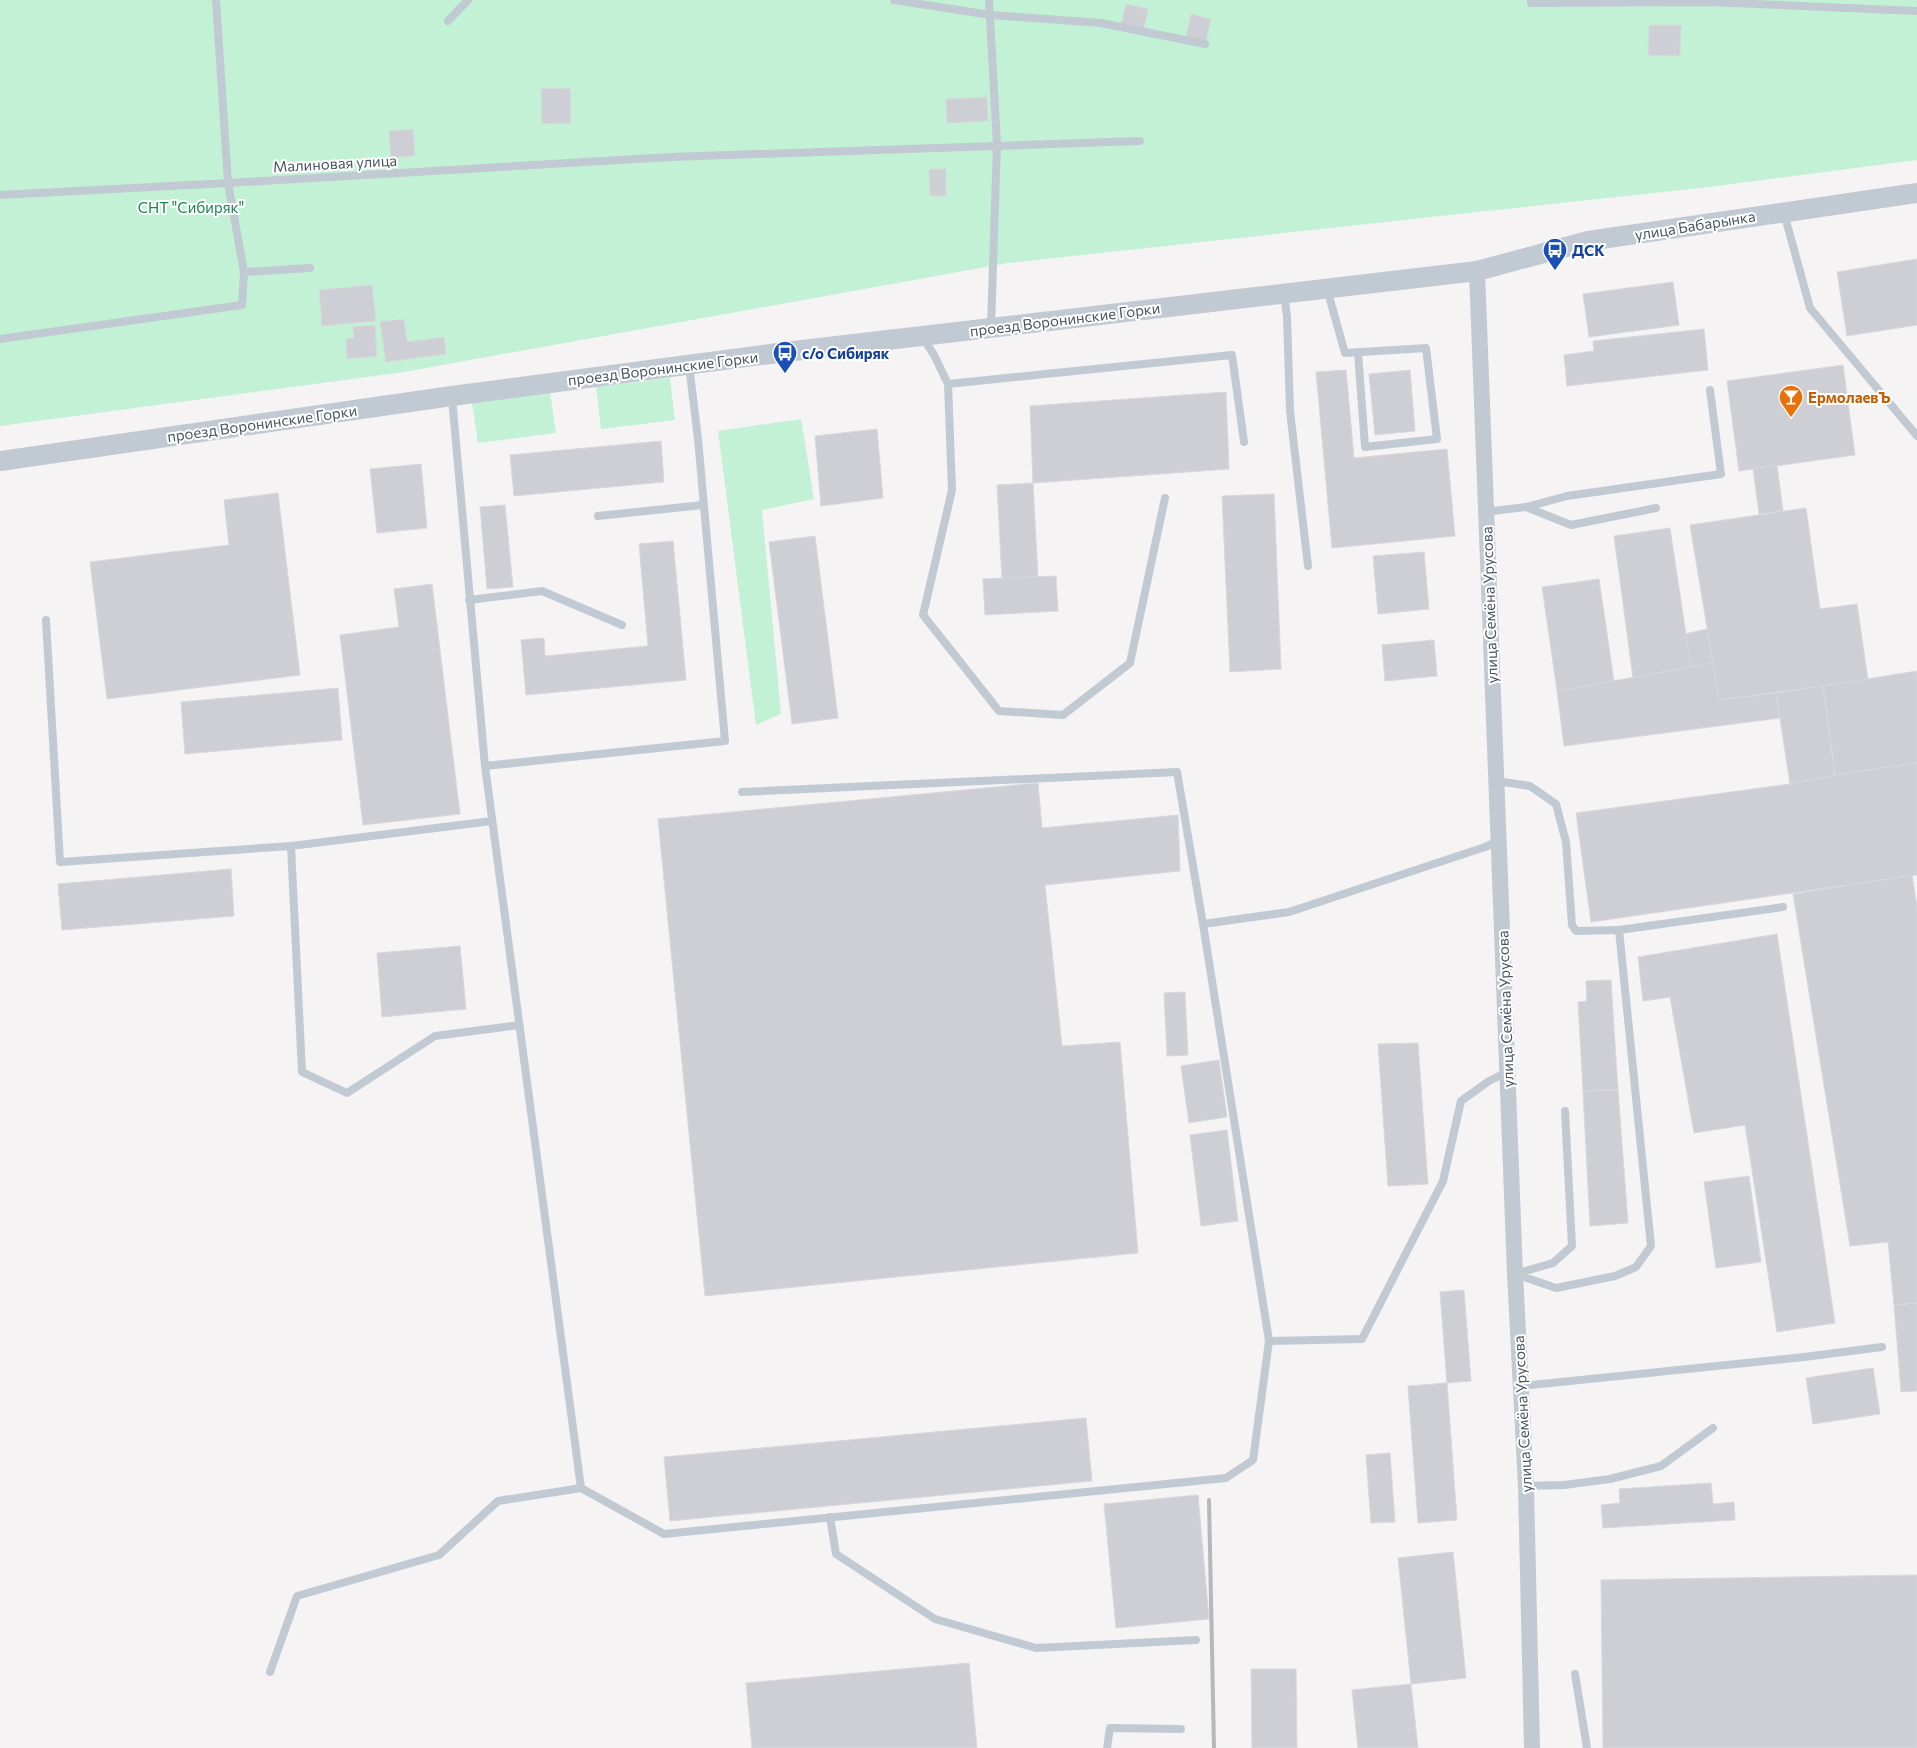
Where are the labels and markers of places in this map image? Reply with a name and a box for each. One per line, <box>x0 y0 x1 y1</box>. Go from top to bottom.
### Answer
bus stop icon: ДСК <box>1542 237 1568 271</box>
place label: ДСК <box>1572 241 1605 259</box>
bus stop icon: с/о Сибиряк <box>772 340 798 374</box>
place label: с/о Сибиряк <box>802 344 890 362</box>
bar icon: ЕрмолаевЪ <box>1778 384 1804 418</box>
place label: ЕрмолаевЪ <box>1808 388 1891 406</box>

